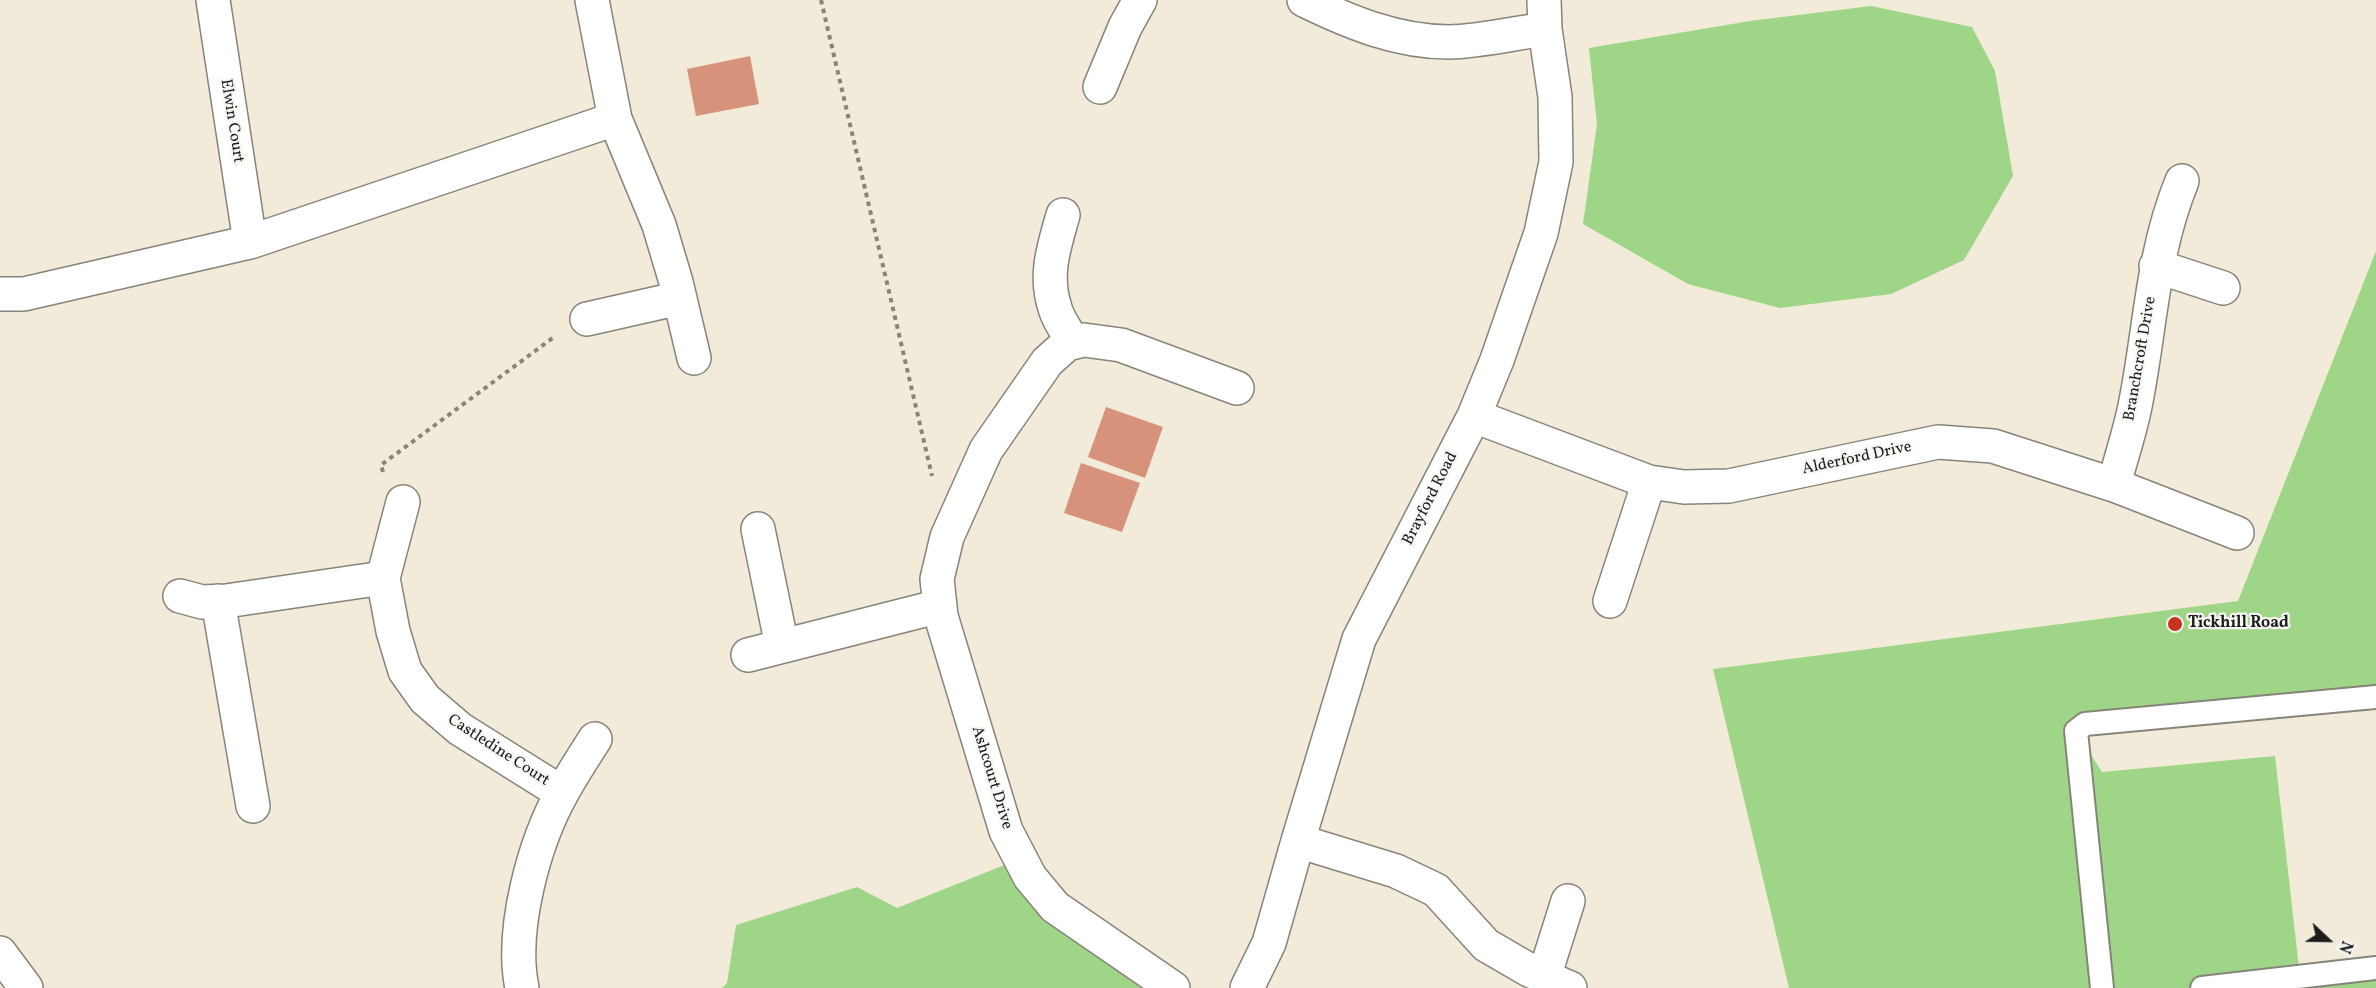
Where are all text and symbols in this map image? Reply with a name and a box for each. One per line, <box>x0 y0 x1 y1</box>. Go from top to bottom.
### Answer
street label: Elwin Court <box>215 78 247 164</box>
street label: Branchcroft Drive <box>2121 295 2161 423</box>
street label: Alderford Drive <box>1801 438 1913 480</box>
street label: Brayford Road <box>1399 449 1463 549</box>
place label: Tickhill Road <box>2188 614 2289 634</box>
marker: Tickhill Road <box>2166 615 2184 633</box>
street label: Castledine Court <box>443 711 553 791</box>
street label: Ashcourt Drive <box>966 724 1016 832</box>
north arrow <box>2298 910 2358 970</box>
text: N <box>2332 937 2357 956</box>

